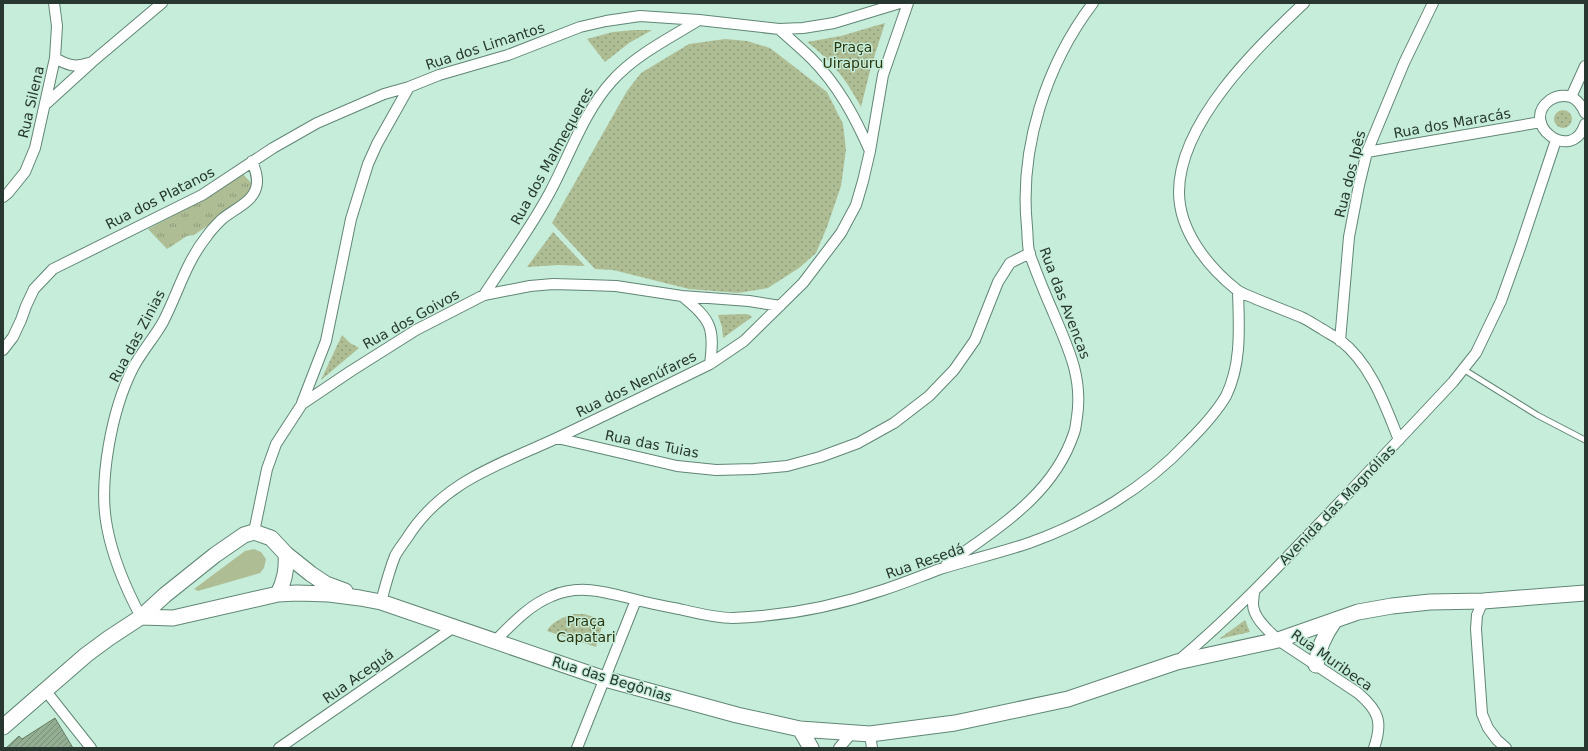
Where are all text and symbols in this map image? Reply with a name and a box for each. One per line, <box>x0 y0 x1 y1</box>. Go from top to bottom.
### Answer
street label: Rua dos Limantos <box>423 19 547 73</box>
park label: Praça Uirapuru <box>823 39 883 71</box>
street label: Rua Silena <box>15 64 47 140</box>
street label: Rua dos Malmequeres <box>507 84 597 228</box>
street label: Rua dos Maracás <box>1392 105 1512 141</box>
street label: Rua dos Ipês <box>1331 129 1369 219</box>
street label: Rua dos Platanos <box>103 164 217 232</box>
street label: Rua das Avencas <box>1036 245 1094 361</box>
street label: Rua dos Goivos <box>360 286 462 352</box>
street label: Rua das Zinias <box>106 287 168 385</box>
street label: Rua dos Nenúfares <box>573 348 699 420</box>
street label: Rua das Tuias <box>604 427 700 461</box>
street label: Avenida das Magnólias <box>1276 442 1398 568</box>
street label: Rua Resedá <box>884 540 966 582</box>
park label: Praça Capatari <box>556 613 616 645</box>
street label: Rua Muribeca <box>1288 626 1376 694</box>
street label: Rua Aceguá <box>319 646 397 706</box>
street label: Rua das Begônias <box>550 653 674 705</box>

